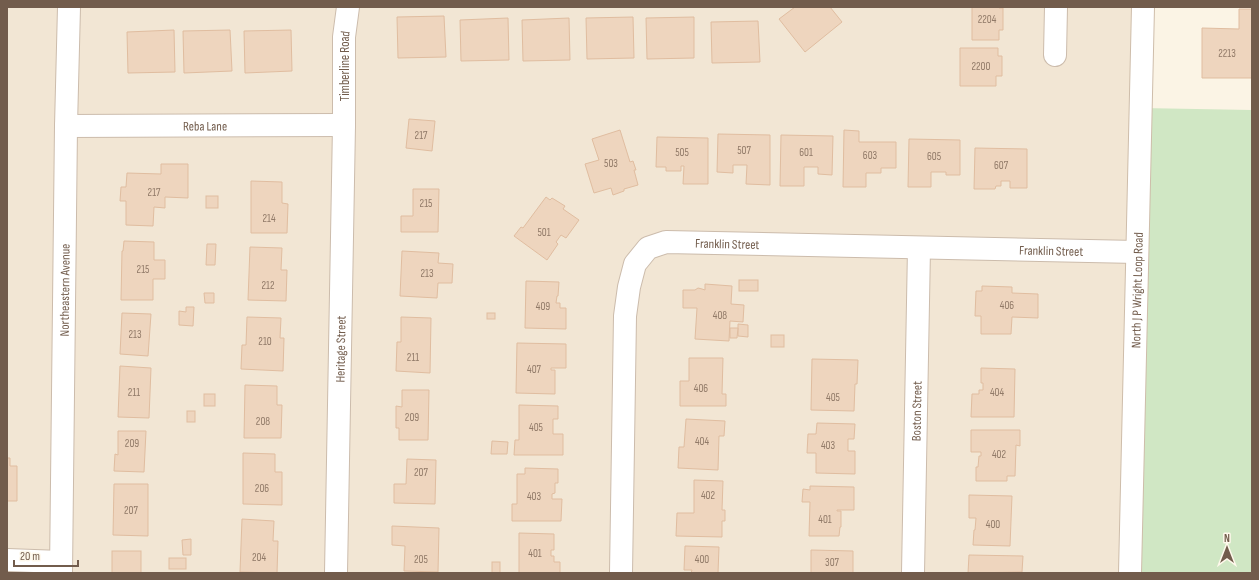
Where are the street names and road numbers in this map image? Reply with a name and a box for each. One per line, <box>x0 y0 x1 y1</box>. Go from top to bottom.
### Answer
street label: Timberline Road <box>337 30 354 101</box>
street label: Reba Lane <box>183 118 227 135</box>
street label: North J P Wright Loop Road <box>1128 232 1147 348</box>
street label: Franklin Street <box>695 236 760 253</box>
street label: Franklin Street <box>1019 242 1084 260</box>
street label: Northeastern Avenue <box>57 244 74 336</box>
street label: Heritage Street <box>332 315 350 383</box>
street label: Boston Street <box>908 381 926 441</box>

